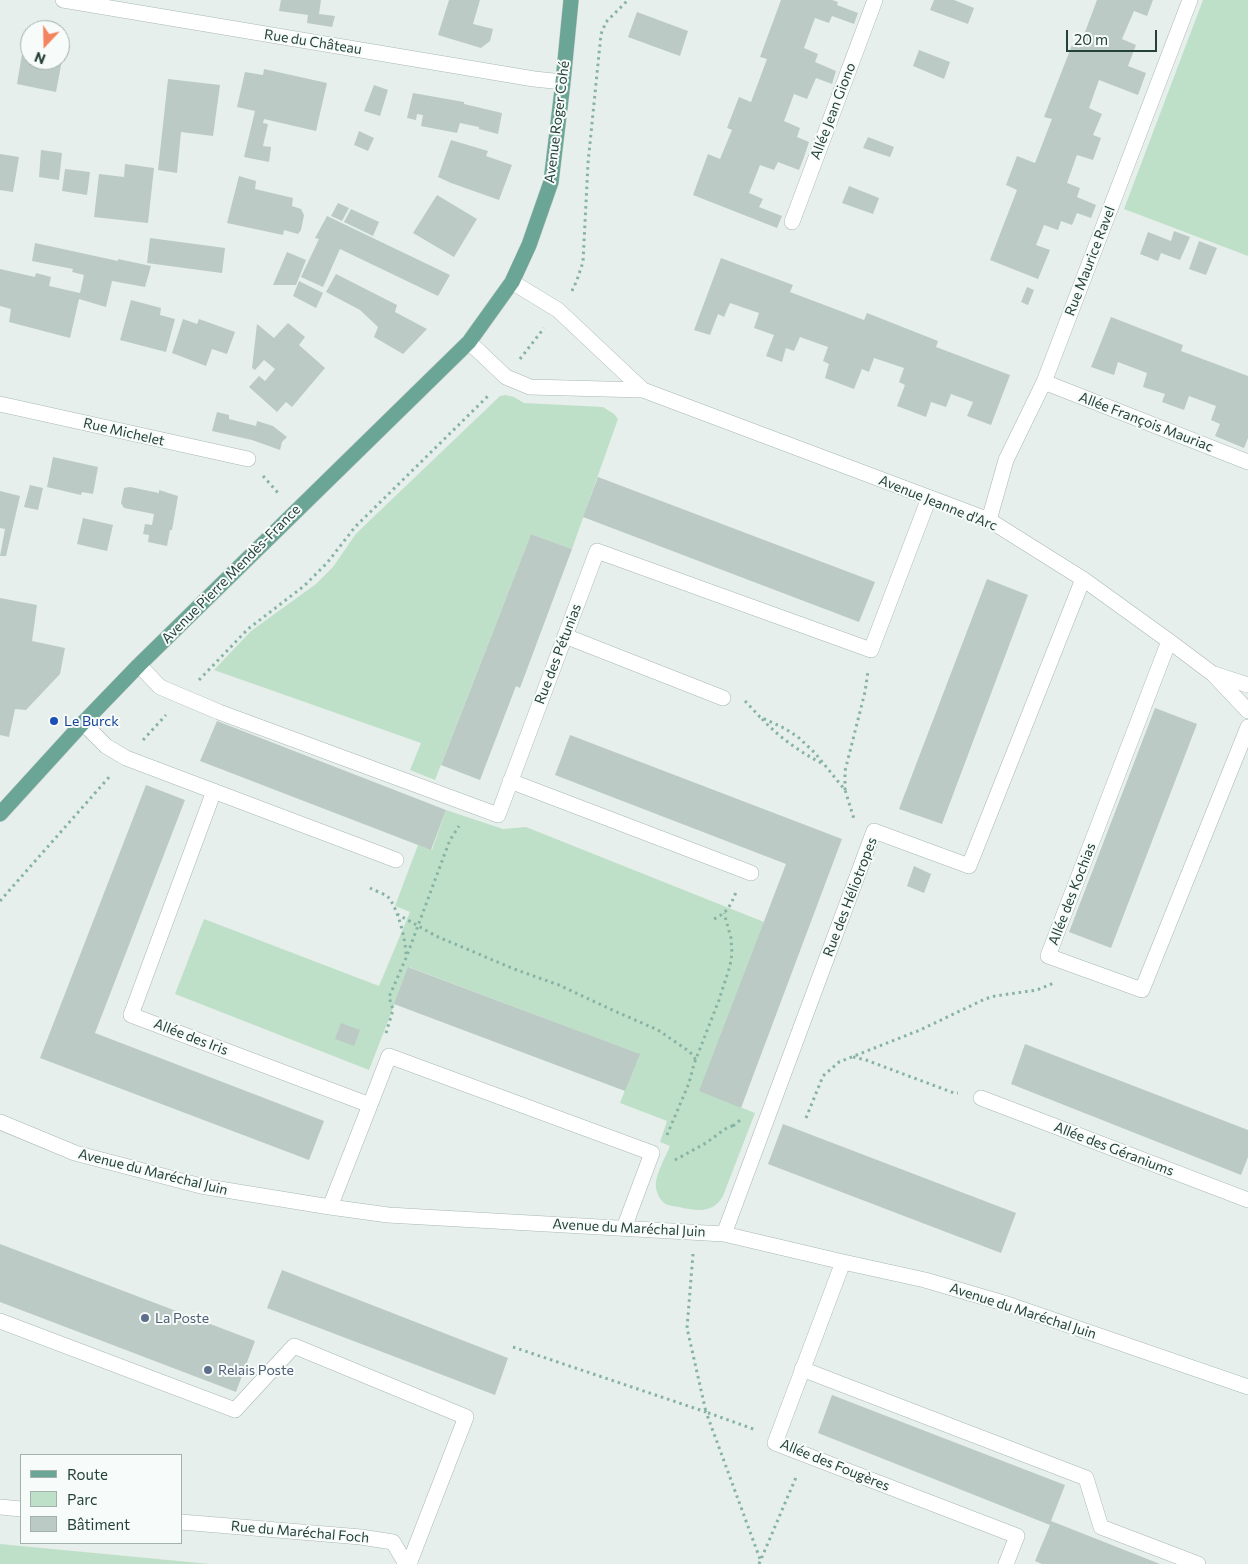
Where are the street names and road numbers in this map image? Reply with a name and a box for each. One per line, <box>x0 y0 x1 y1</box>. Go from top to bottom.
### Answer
street label: Rue du Château <box>263 26 363 58</box>
street label: Avenue Roger Cohé <box>541 60 573 184</box>
street label: Allée Jean Giono <box>807 60 859 162</box>
street label: Rue Maurice Ravel <box>1061 204 1119 318</box>
street label: Allée François Mauriac <box>1076 389 1216 455</box>
street label: Rue Michelet <box>82 414 166 450</box>
street label: Avenue Jeanne d'Arc <box>876 472 1000 534</box>
street label: Avenue Pierre Mendès-France <box>158 501 304 647</box>
street label: Rue des Pétunias <box>531 601 585 707</box>
street label: Rue des Héliotropes <box>819 835 881 959</box>
street label: Allée des Kochias <box>1045 840 1099 948</box>
street label: Allée des Iris <box>151 1015 231 1059</box>
street label: Allée des Géraniums <box>1052 1118 1176 1180</box>
street label: Avenue du Maréchal Juin <box>77 1145 229 1199</box>
street label: Avenue du Maréchal Juin <box>552 1216 706 1240</box>
street label: Avenue du Maréchal Juin <box>948 1279 1098 1343</box>
street label: Allée des Fougères <box>778 1435 892 1495</box>
street label: Rue du Maréchal Foch <box>230 1518 370 1546</box>

